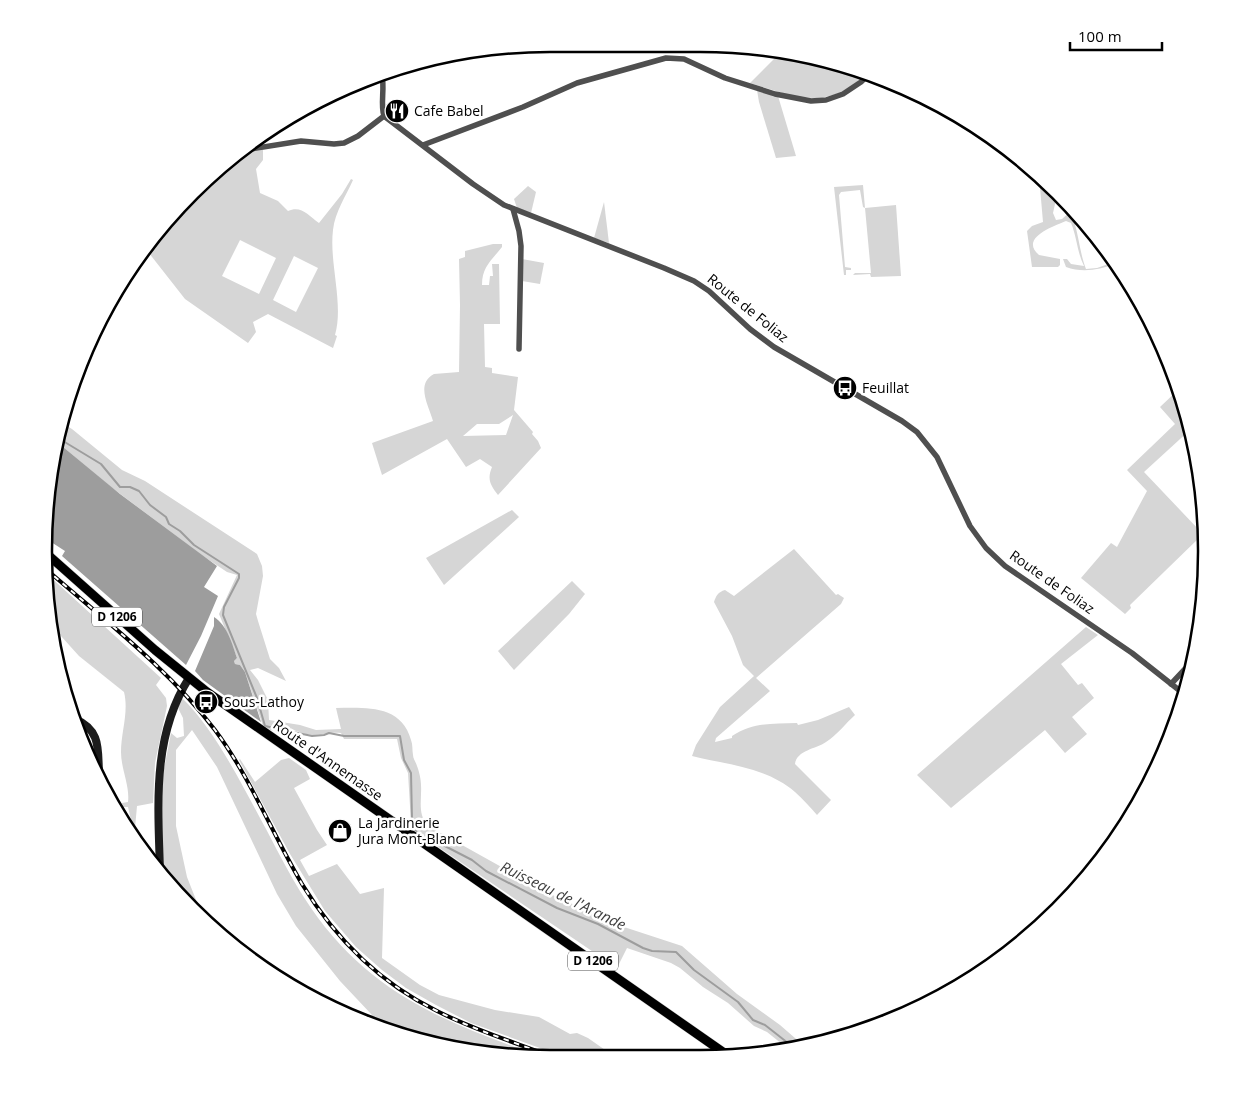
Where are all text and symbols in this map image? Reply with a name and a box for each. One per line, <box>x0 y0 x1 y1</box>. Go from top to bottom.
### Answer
scale bar <box>1070 20 1162 52</box>
text: 100 m <box>1078 26 1122 46</box>
restaurant icon: Cafe Babel <box>384 98 410 124</box>
place label: Cafe Babel <box>414 101 484 120</box>
street label: Route de Foliaz <box>704 269 793 346</box>
bus stop icon: Feuillat <box>832 375 858 401</box>
place label: Feuillat <box>862 378 909 397</box>
street label: Route de Foliaz <box>1006 545 1099 618</box>
road number: D 1206 <box>92 608 142 626</box>
bus stop icon: Sous-Lathoy <box>193 689 219 715</box>
place label: Sous-Lathoy <box>224 692 305 711</box>
street label: Route d'Annemasse <box>270 715 387 805</box>
place label: La Jardinerie Jura Mont-Blanc <box>356 813 463 848</box>
shop icon: La Jardinerie Jura Mont-Blanc <box>327 818 353 844</box>
water label: Ruisseau de l'Arande <box>497 856 630 934</box>
road number: D 1206 <box>568 951 618 970</box>

